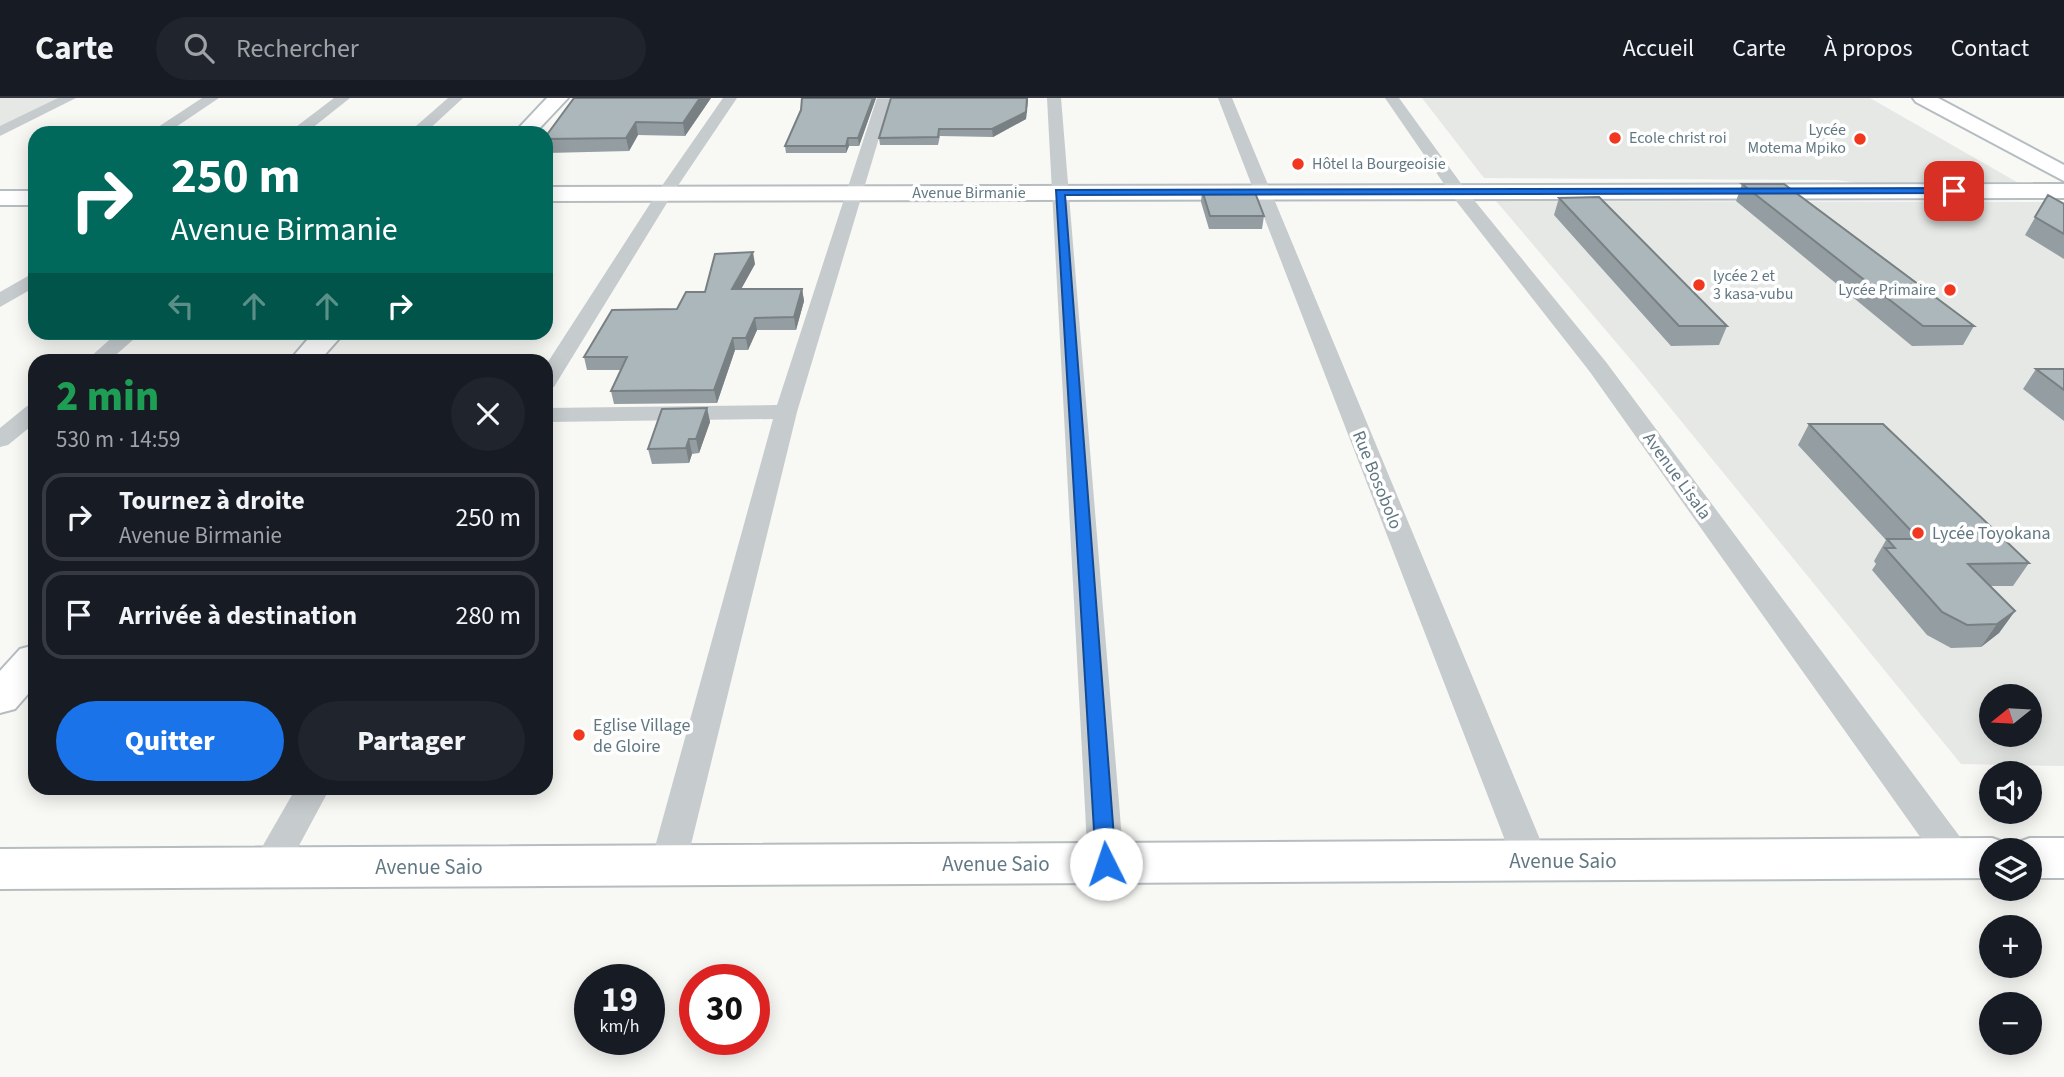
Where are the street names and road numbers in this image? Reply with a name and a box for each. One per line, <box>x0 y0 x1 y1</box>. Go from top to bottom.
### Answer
street label: Avenue Birmanie <box>912 182 1026 204</box>
street label: Rue Bosobolo <box>1346 427 1408 533</box>
street label: Avenue Lisala <box>1637 427 1717 525</box>
street label: Avenue Saio <box>1509 846 1617 876</box>
street label: Avenue Saio <box>942 849 1050 879</box>
street label: Avenue Saio <box>375 852 483 882</box>

